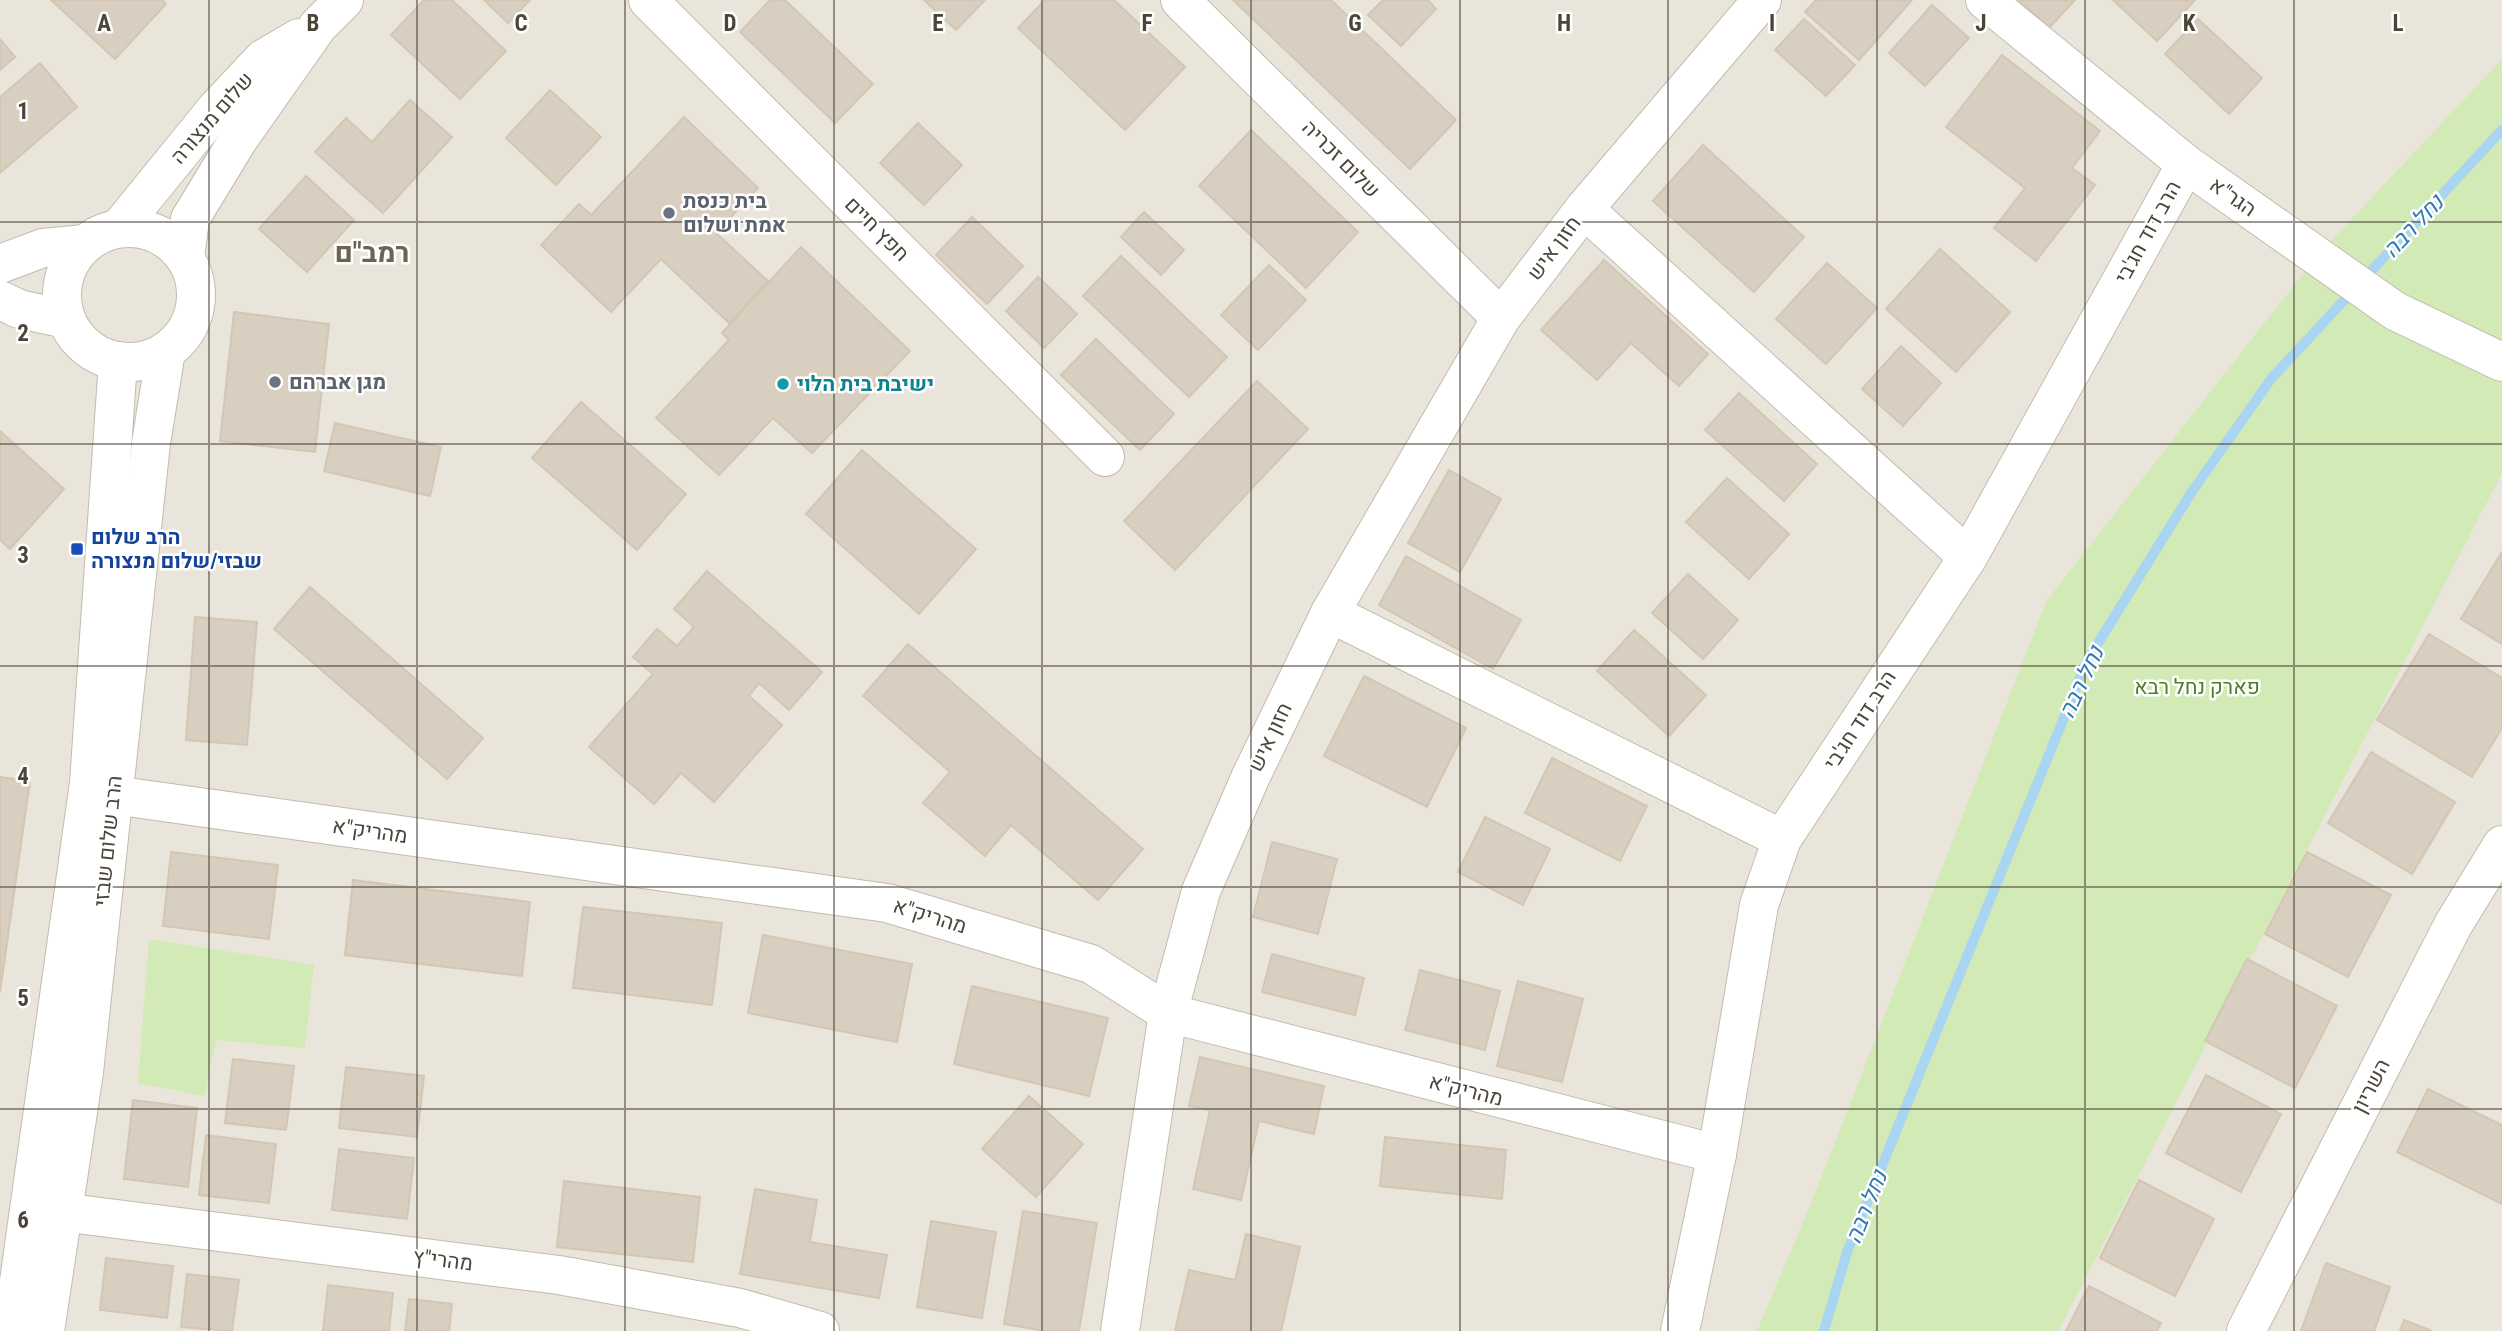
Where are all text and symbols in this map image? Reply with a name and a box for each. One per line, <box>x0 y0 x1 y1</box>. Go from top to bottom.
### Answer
text: A <box>97 10 111 37</box>
text: B <box>307 10 319 37</box>
text: C <box>514 10 528 37</box>
text: D <box>724 10 737 37</box>
text: E <box>932 10 944 37</box>
text: F <box>1142 10 1153 37</box>
text: G <box>1348 10 1362 37</box>
text: H <box>1557 10 1571 37</box>
text: I <box>1769 10 1775 37</box>
text: J <box>1975 10 1987 37</box>
text: K <box>2183 10 2196 37</box>
text: L <box>2392 10 2404 37</box>
street label: שלום מנצורה <box>166 67 258 169</box>
text: 1 <box>17 98 29 125</box>
street label: שלום זכריה <box>1297 115 1385 203</box>
street label: הגר"א <box>2205 173 2261 221</box>
street label: הרב דוד חג'בי <box>2110 177 2186 287</box>
water label: נחל רבה <box>2377 188 2450 263</box>
place label: בית כנסת אמת ושלום <box>683 189 786 237</box>
street label: חפץ חיים <box>840 192 914 266</box>
marker: בית כנסת אמת ושלום <box>661 205 677 221</box>
street label: חזון איש <box>1522 211 1586 285</box>
district label: רמב"ם <box>334 236 410 269</box>
text: 2 <box>17 320 29 347</box>
place label: מגן אברהם <box>289 370 386 394</box>
place label: ישיבת בית הלוי <box>797 372 934 396</box>
marker: מגן אברהם <box>267 374 283 390</box>
marker: ישיבת בית הלוי <box>775 376 791 392</box>
place label: הרב שלום שבזי/שלום מנצורה <box>91 525 262 573</box>
marker: הרב שלום שבזי/שלום מנצורה <box>69 541 85 557</box>
text: 3 <box>17 542 29 569</box>
water label: נחל רבה <box>2053 640 2111 722</box>
street label: הרב דוד חג'בי <box>1819 666 1901 774</box>
park label: פארק נחל רבא <box>2134 675 2260 699</box>
street label: חזון איש <box>1243 699 1297 775</box>
text: 4 <box>17 763 29 790</box>
street label: הרב שלום שבזי <box>89 774 127 908</box>
street label: מהריק"א <box>331 814 409 848</box>
street label: מהריק"א <box>890 893 970 939</box>
text: 5 <box>17 985 29 1012</box>
street label: השריון <box>2347 1055 2395 1117</box>
street label: מהריק"א <box>1426 1069 1506 1111</box>
water label: נחל רבה <box>1840 1165 1894 1248</box>
text: 6 <box>17 1207 29 1234</box>
street label: מהרי"ץ <box>412 1244 474 1276</box>

